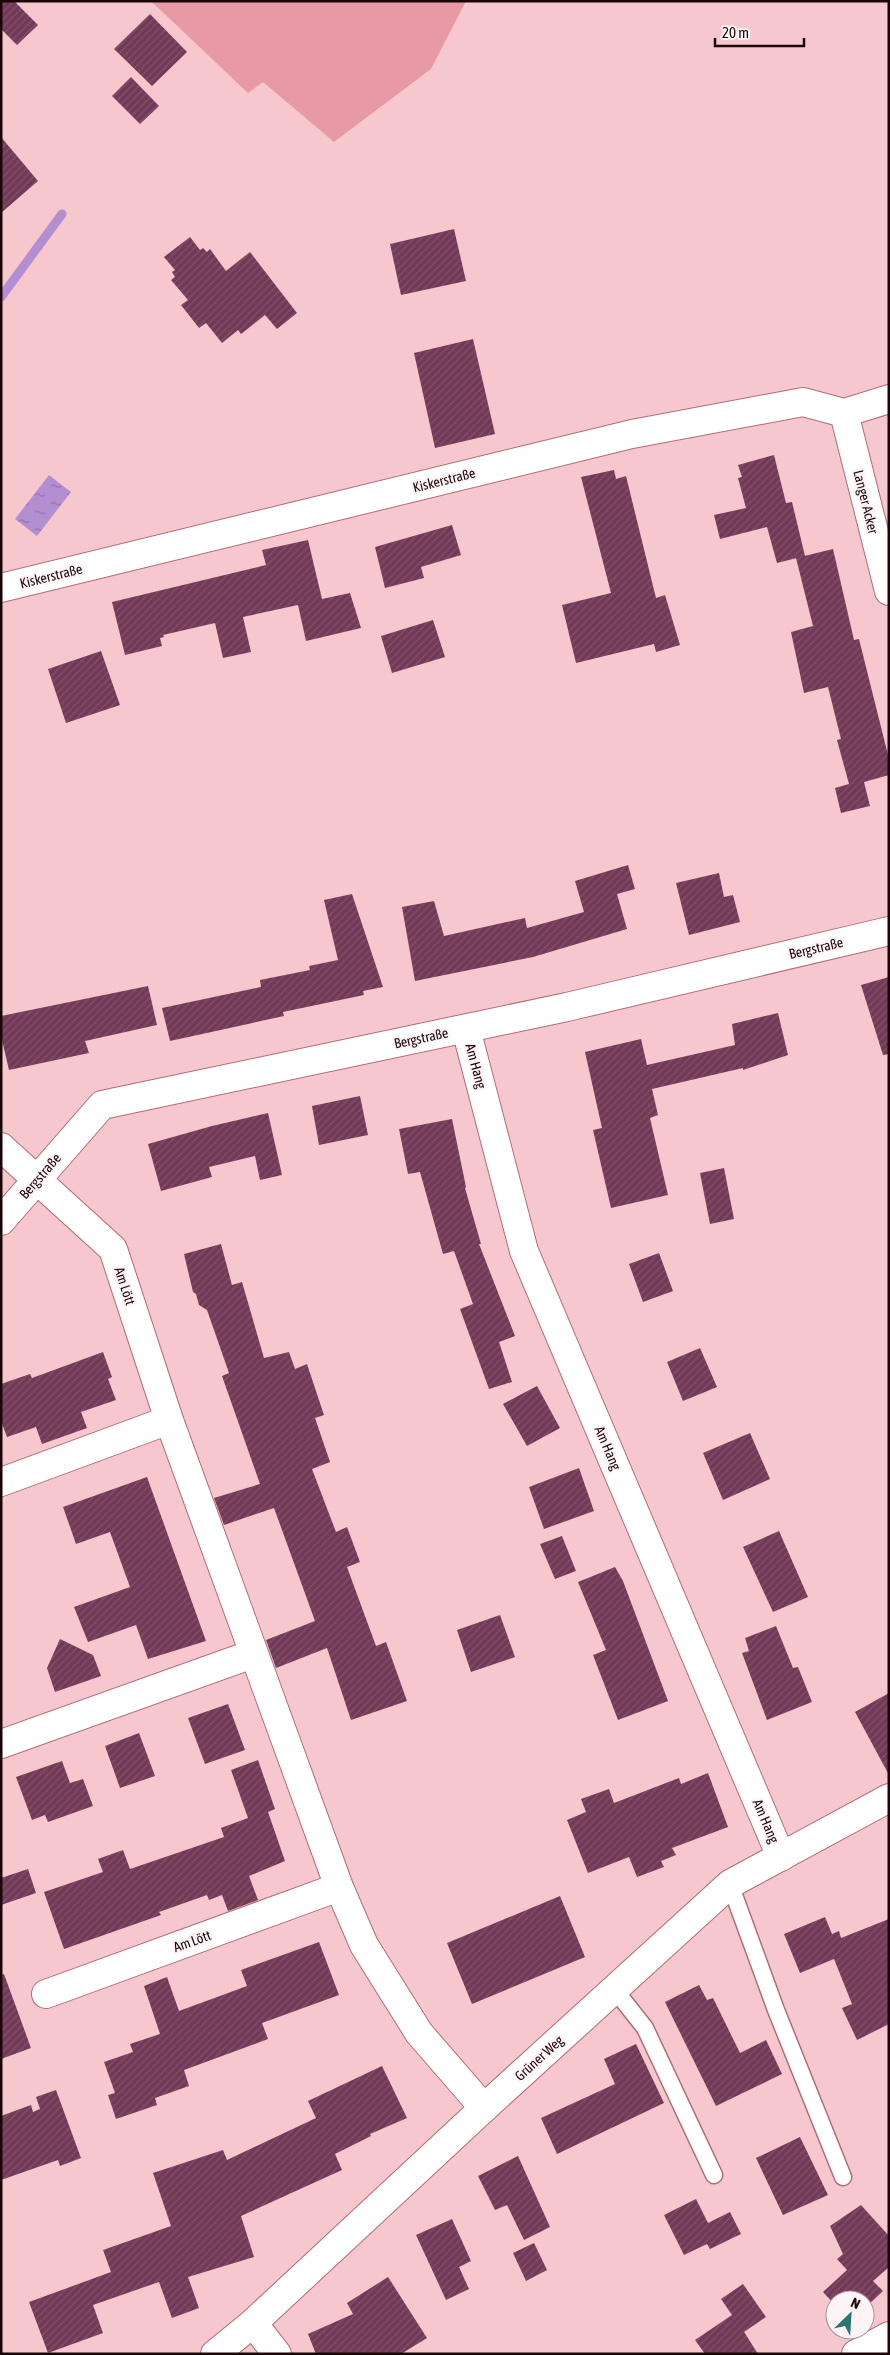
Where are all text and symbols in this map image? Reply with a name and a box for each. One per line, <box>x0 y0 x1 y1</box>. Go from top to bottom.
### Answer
scale bar <box>715 15 804 47</box>
text: 20 m <box>722 24 749 41</box>
street label: Kiskerstraße <box>411 465 477 495</box>
street label: Langer Acker <box>850 468 882 536</box>
street label: Kiskerstraße <box>18 561 84 591</box>
street label: Bergstraße <box>787 934 845 962</box>
street label: Bergstraße <box>392 1024 450 1052</box>
street label: Am Hang <box>462 1042 490 1090</box>
street label: Bergstraße <box>16 1150 64 1202</box>
street label: Am Lött <box>111 1265 139 1307</box>
street label: Am Hang <box>592 1424 624 1472</box>
street label: Am Hang <box>750 1797 782 1845</box>
street label: Am Lött <box>171 1927 213 1955</box>
street label: Grüner Weg <box>511 2032 567 2084</box>
north arrow <box>825 2290 875 2340</box>
text: N <box>848 2294 863 2312</box>

